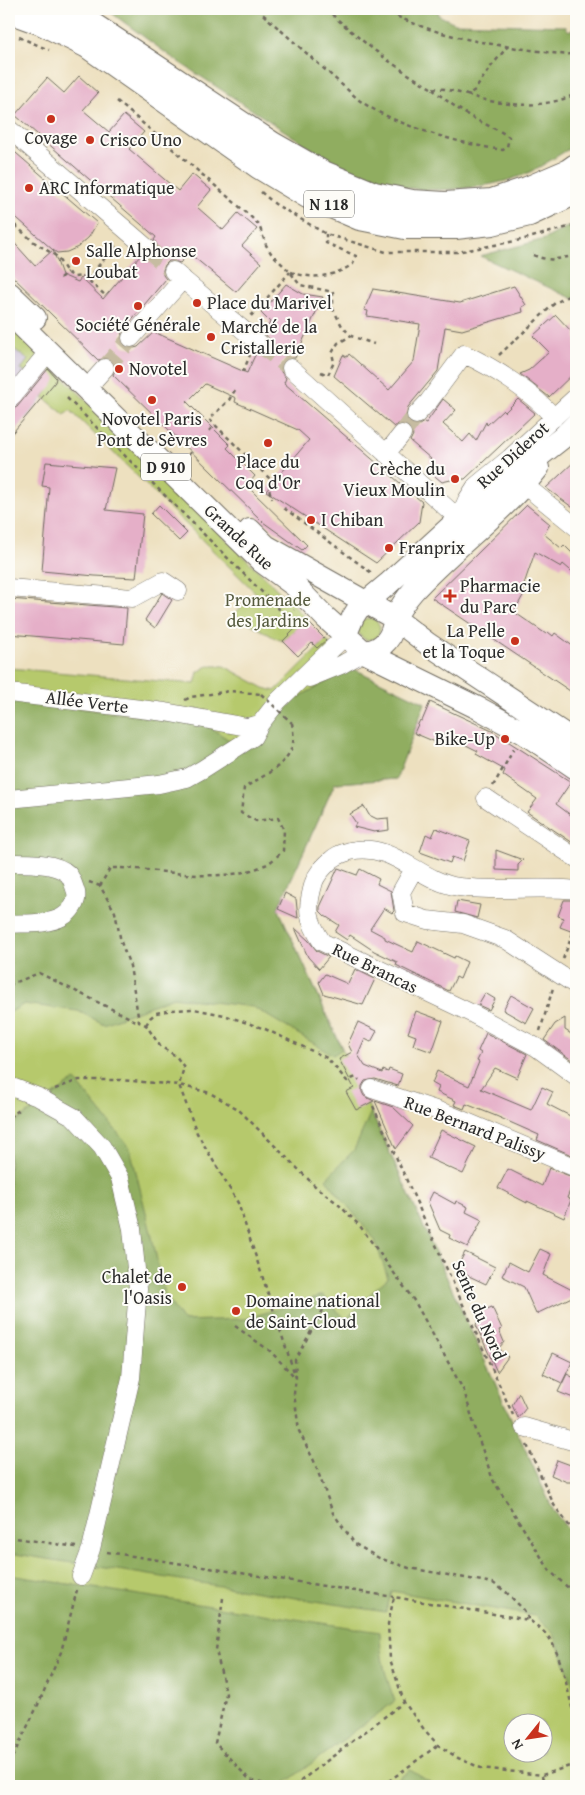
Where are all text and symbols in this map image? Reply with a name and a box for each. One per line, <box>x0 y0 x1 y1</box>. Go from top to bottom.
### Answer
marker: Covage <box>45 113 57 125</box>
place label: Covage <box>24 124 78 151</box>
place label: Crisco Uno <box>100 126 182 153</box>
marker: Crisco Uno <box>84 134 96 146</box>
place label: ARC Informatique <box>39 174 174 201</box>
marker: ARC Informatique <box>23 182 35 194</box>
road number: N 118 <box>304 190 354 218</box>
place label: Salle Alphonse Loubat <box>86 237 197 285</box>
marker: Salle Alphonse Loubat <box>70 255 82 267</box>
place label: Place du Marivel <box>207 289 332 316</box>
marker: Place du Marivel <box>191 297 203 309</box>
marker: Société Générale <box>132 300 144 312</box>
place label: Société Générale <box>75 311 201 338</box>
place label: Marché de la Cristallerie <box>221 313 318 361</box>
marker: Marché de la Cristallerie <box>205 331 217 343</box>
place label: Novotel <box>129 355 187 382</box>
marker: Novotel <box>113 363 125 375</box>
marker: Novotel Paris Pont de Sèvres <box>146 394 158 406</box>
place label: Novotel Paris Pont de Sèvres <box>97 405 207 453</box>
street label: Rue Diderot <box>470 414 555 495</box>
marker: Place du Coq d'Or <box>262 437 274 449</box>
place label: Place du Coq d'Or <box>236 448 301 496</box>
road number: D 910 <box>141 454 191 481</box>
place label: Crèche du Vieux Moulin <box>343 455 445 503</box>
marker: Crèche du Vieux Moulin <box>449 473 461 485</box>
street label: Grande Rue <box>198 497 280 576</box>
place label: I Chiban <box>321 506 383 533</box>
marker: I Chiban <box>305 514 317 526</box>
place label: Franprix <box>399 534 466 561</box>
marker: Franprix <box>383 542 395 554</box>
place label: Pharmacie du Parc <box>460 572 540 620</box>
park label: Promenade des Jardins <box>225 586 311 634</box>
marker: Pharmacie du Parc <box>444 590 456 602</box>
place label: La Pelle et la Toque <box>422 617 505 665</box>
marker: La Pelle et la Toque <box>509 635 521 647</box>
street label: Allée Verte <box>44 683 130 720</box>
place label: Bike-Up <box>435 725 495 752</box>
marker: Bike-Up <box>499 733 511 745</box>
street label: Rue Brancas <box>328 935 423 1000</box>
street label: Rue Bernard Palissy <box>401 1088 550 1167</box>
street label: Sente du Nord <box>445 1255 514 1365</box>
place label: Chalet de l'Oasis <box>102 1263 172 1311</box>
marker: Chalet de l'Oasis <box>176 1281 188 1293</box>
place label: Domaine national de Saint-Cloud <box>246 1287 380 1335</box>
marker: Domaine national de Saint-Cloud <box>230 1305 242 1317</box>
north arrow <box>502 1712 552 1762</box>
text: N <box>505 1735 528 1754</box>

